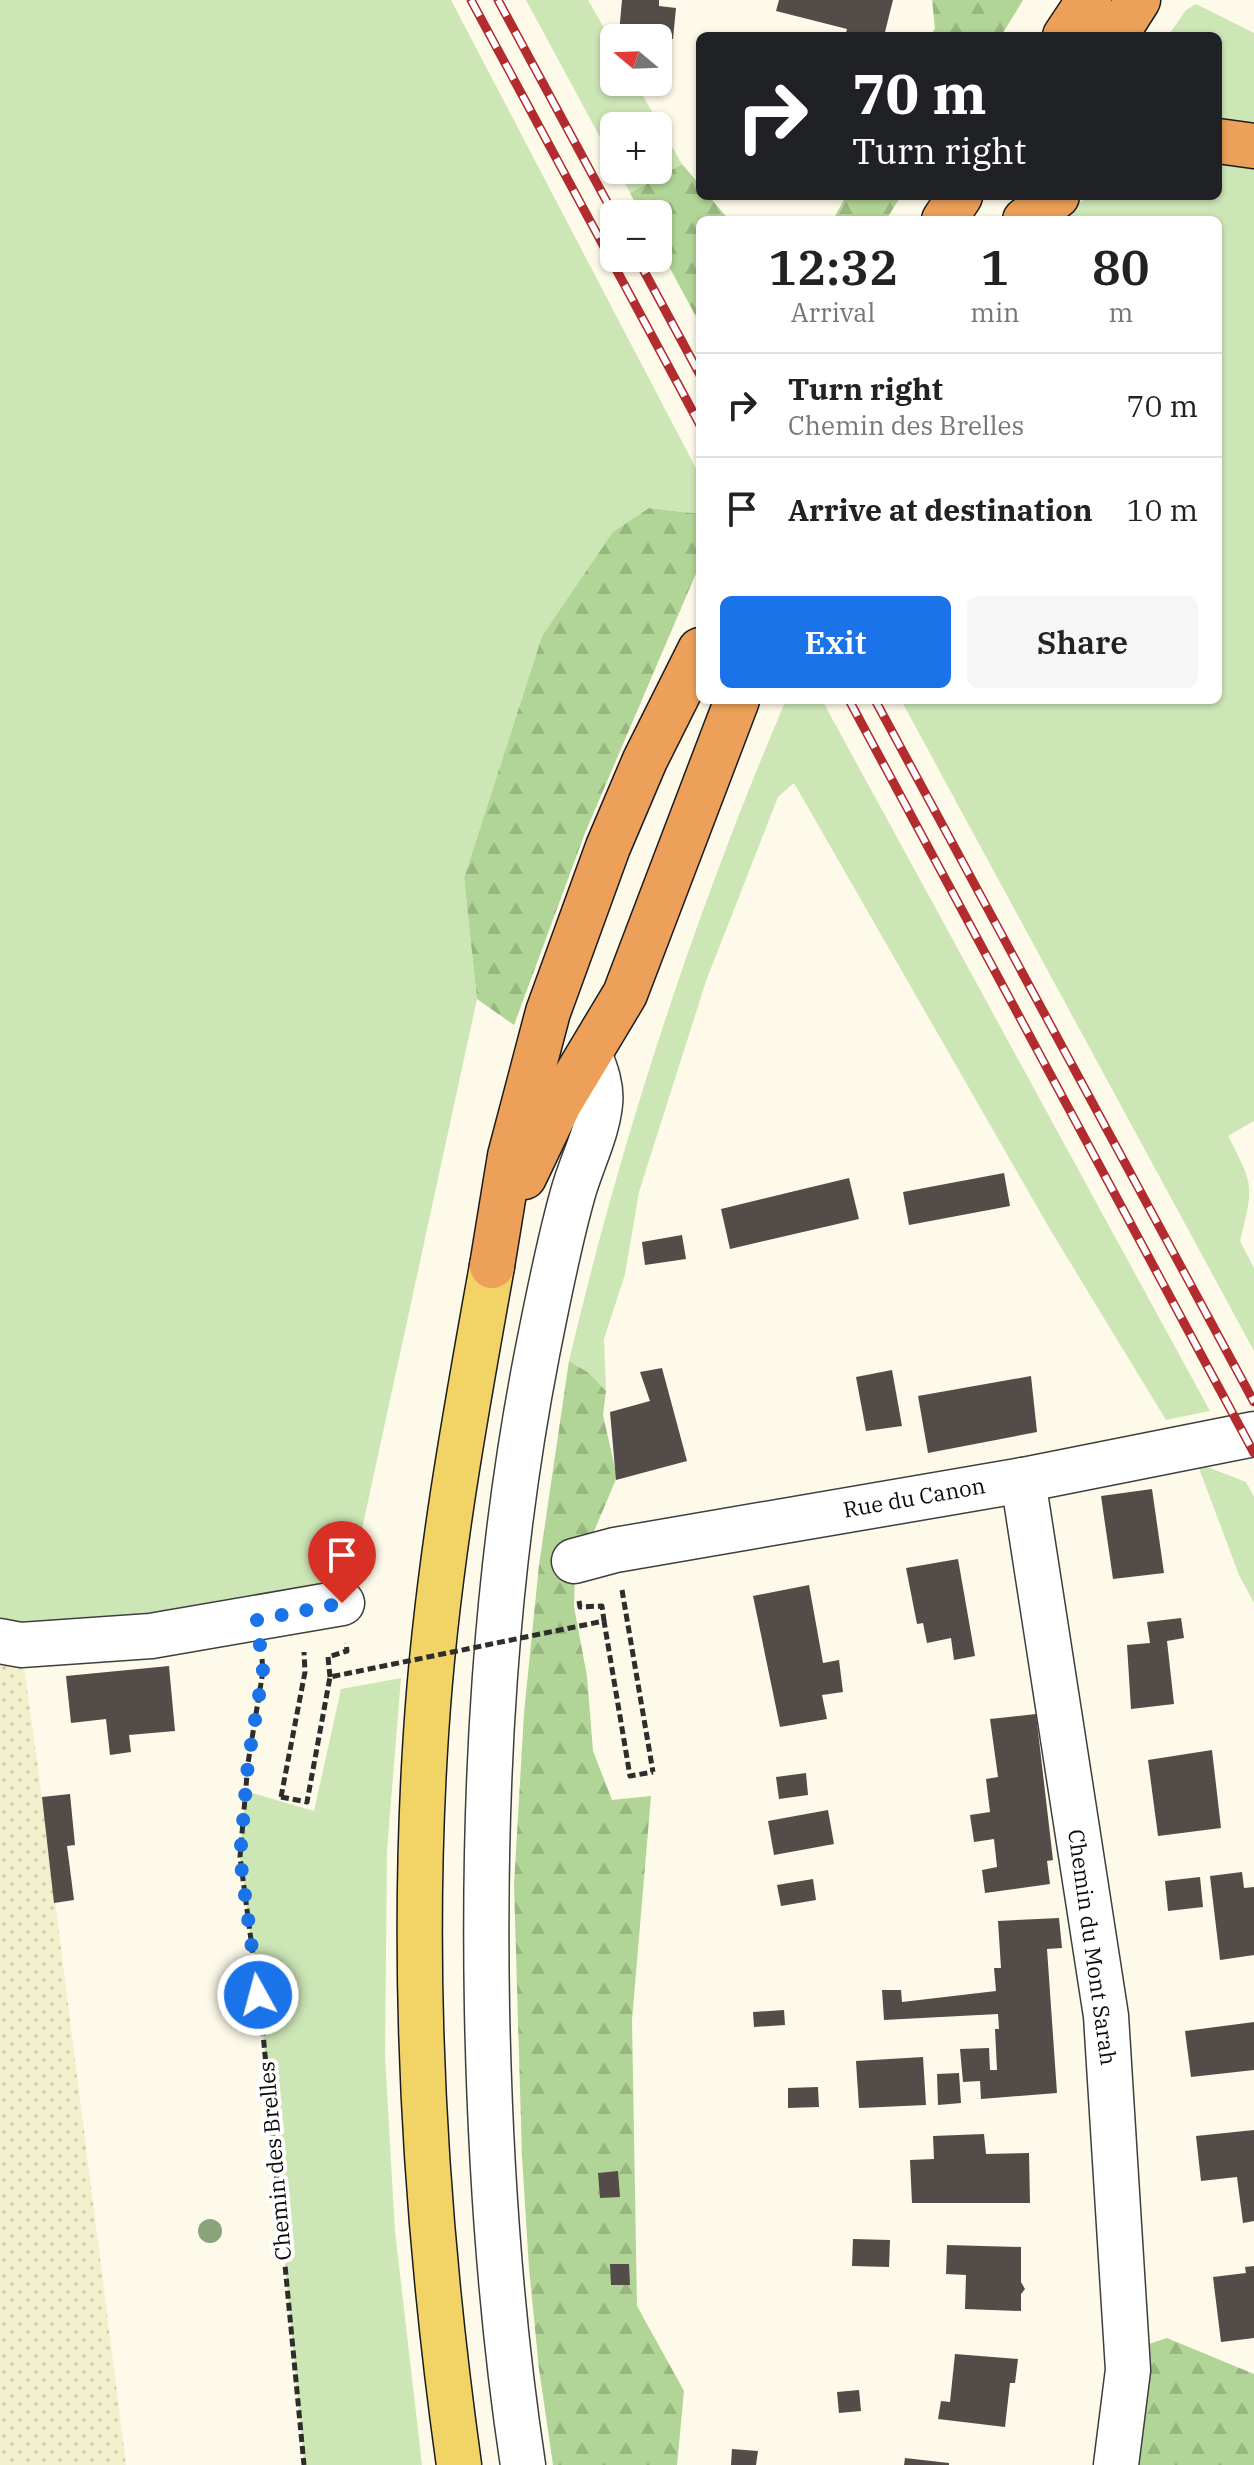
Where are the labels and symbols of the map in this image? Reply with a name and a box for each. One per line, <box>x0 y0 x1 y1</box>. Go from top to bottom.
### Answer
north arrow <box>600 24 672 96</box>
street label: Rue du Canon <box>841 1470 987 1524</box>
pin <box>308 1521 376 1603</box>
street label: Chemin du Mont Sarah <box>1062 1827 1124 2067</box>
position arrow <box>216 1953 300 2037</box>
street label: Chemin des Brelles <box>251 2060 297 2262</box>

